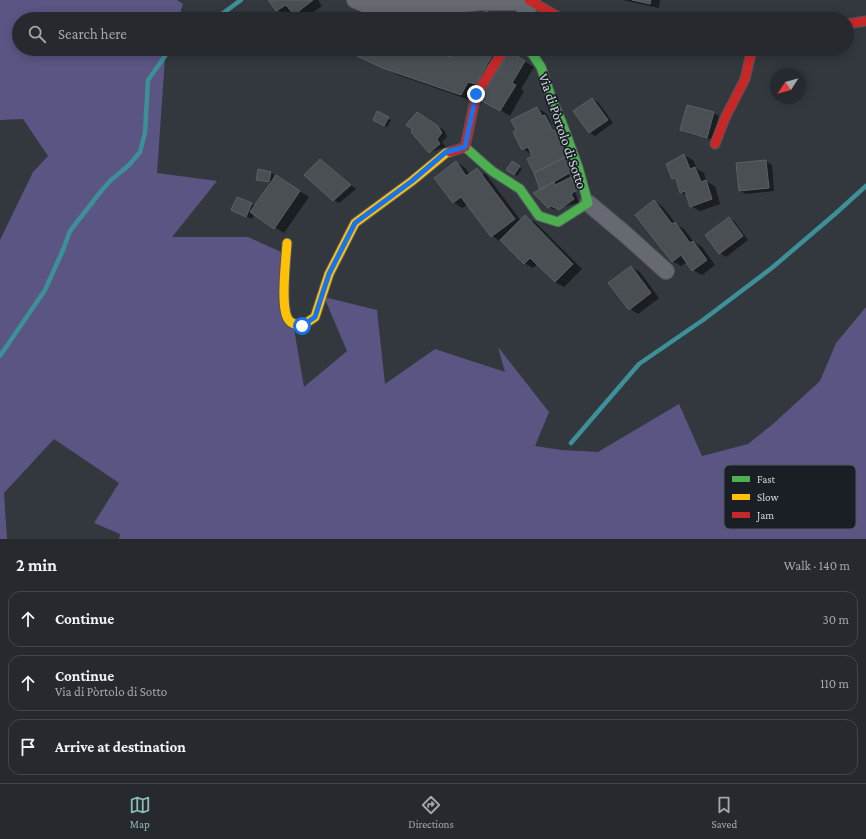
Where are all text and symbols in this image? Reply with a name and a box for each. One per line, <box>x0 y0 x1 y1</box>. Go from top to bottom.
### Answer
search box <box>12 12 854 56</box>
icon: search <box>26 23 48 45</box>
text: Search here <box>58 26 127 42</box>
north arrow <box>770 68 806 104</box>
street label: Via di Pòrtolo di Sotto <box>536 71 590 191</box>
route end <box>467 85 485 103</box>
route start <box>293 317 311 335</box>
legend <box>724 465 856 529</box>
text: Fast <box>757 473 776 485</box>
text: Slow <box>757 491 779 503</box>
text: Jam <box>756 509 774 522</box>
text: 2 min <box>16 556 57 575</box>
text: Walk · 140 m <box>784 558 850 573</box>
icon: ahead <box>17 608 39 630</box>
text: Continue <box>55 611 114 627</box>
text: 30 m <box>823 612 849 627</box>
text: Continue <box>55 668 114 684</box>
icon: ahead <box>17 672 39 694</box>
text: 110 m <box>820 676 849 691</box>
text: Via di Pòrtolo di Sotto <box>55 684 167 699</box>
icon: arrive <box>17 736 39 758</box>
text: Arrive at destination <box>55 739 186 755</box>
tab: Map <box>129 794 151 830</box>
tab: Directions <box>408 794 454 830</box>
tab: Saved <box>711 794 737 830</box>

